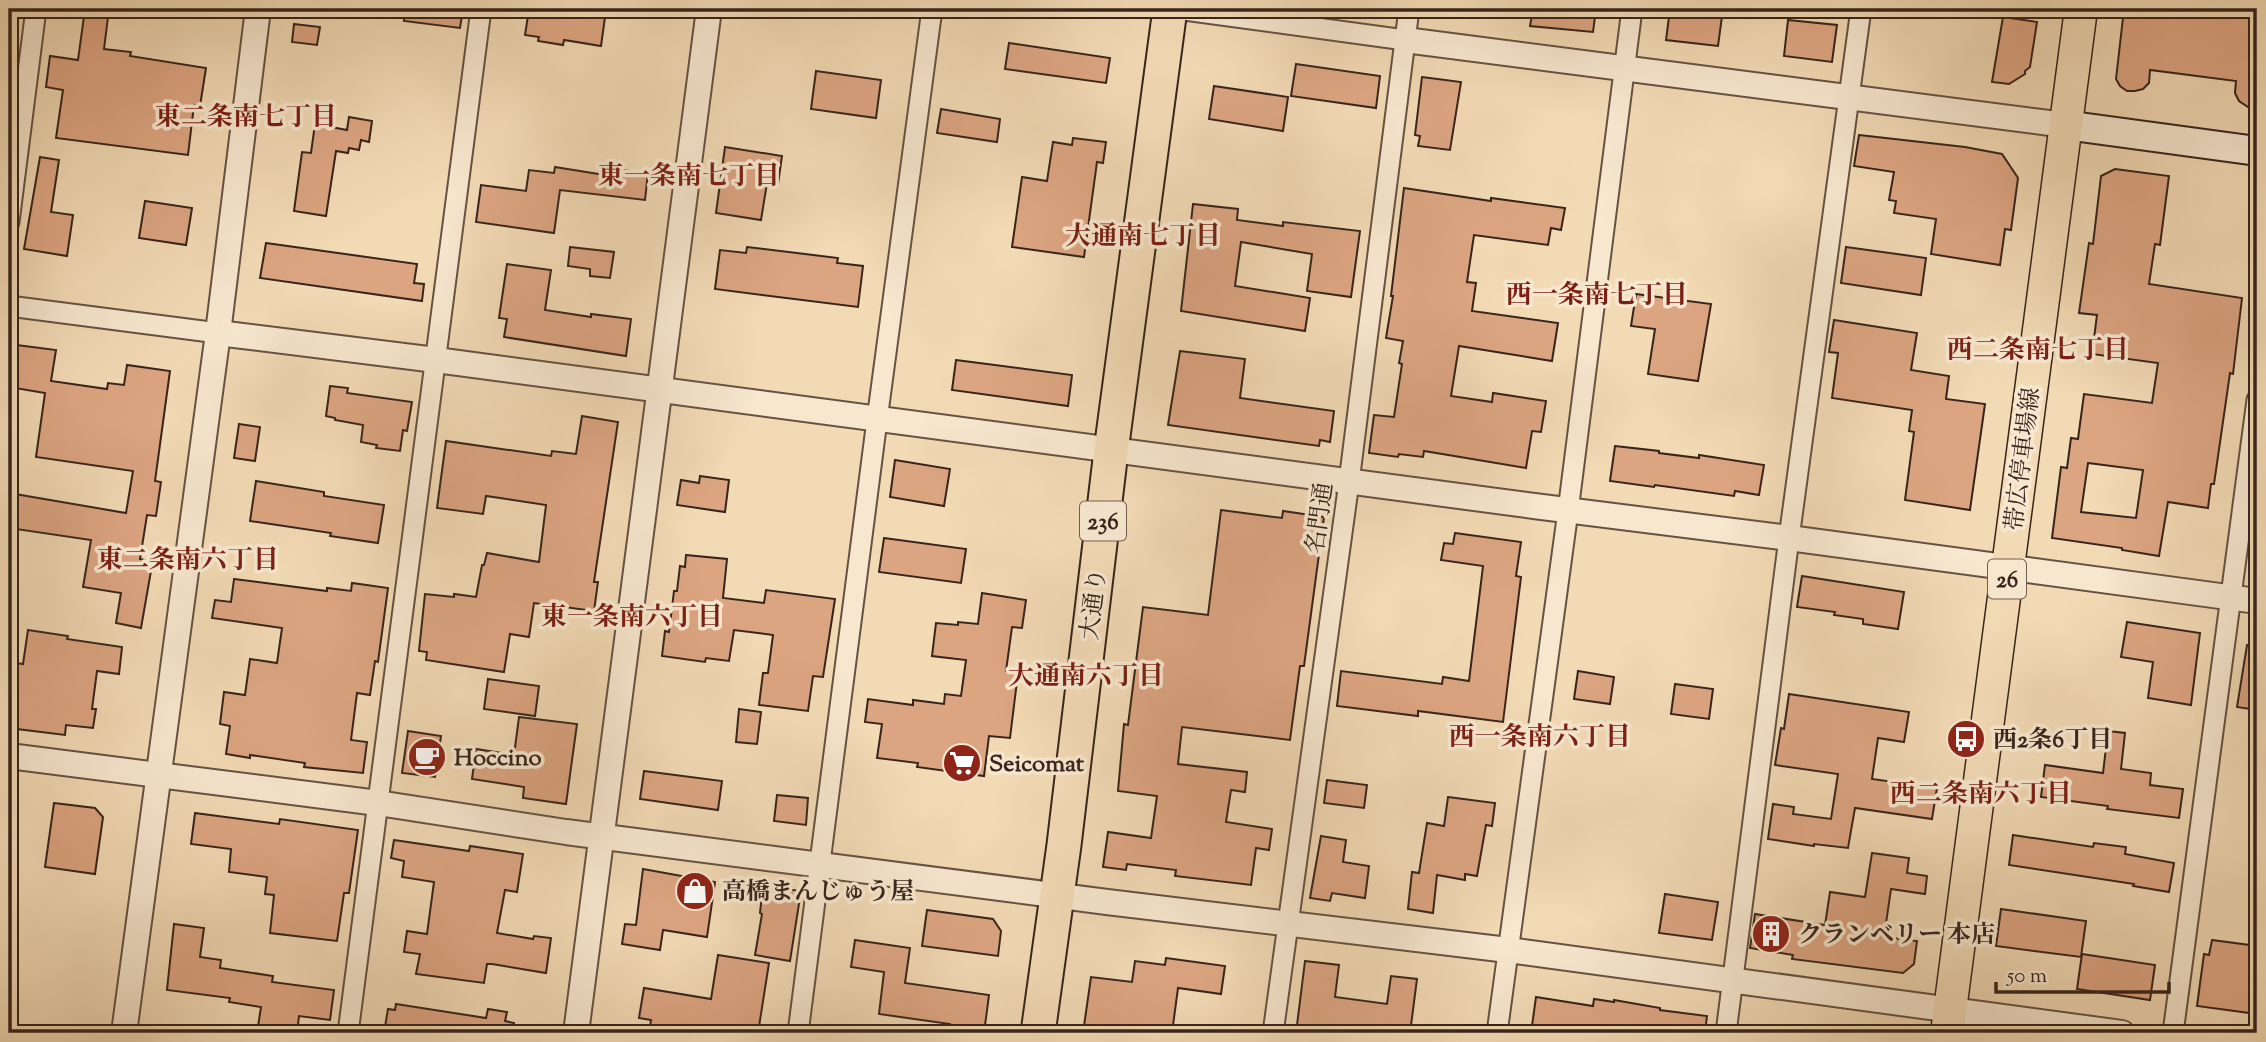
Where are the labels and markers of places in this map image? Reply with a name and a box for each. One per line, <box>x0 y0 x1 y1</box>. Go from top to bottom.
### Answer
bus stop icon: 西2条6丁目 <box>1945 718 1987 760</box>
place label: 西2条6丁目 <box>1993 724 2112 758</box>
cafe icon: Hoccino <box>406 736 448 778</box>
place label: Hoccino <box>454 742 542 776</box>
supermarket icon: Seicomat <box>941 742 983 784</box>
place label: Seicomat <box>989 748 1085 782</box>
shop icon: 高橋まんじゅう屋 <box>674 870 716 912</box>
place label: 高橋まんじゅう屋 <box>722 876 914 910</box>
building icon: クランベリー 本店 <box>1750 913 1792 955</box>
place label: クランベリー 本店 <box>1798 919 1995 953</box>

